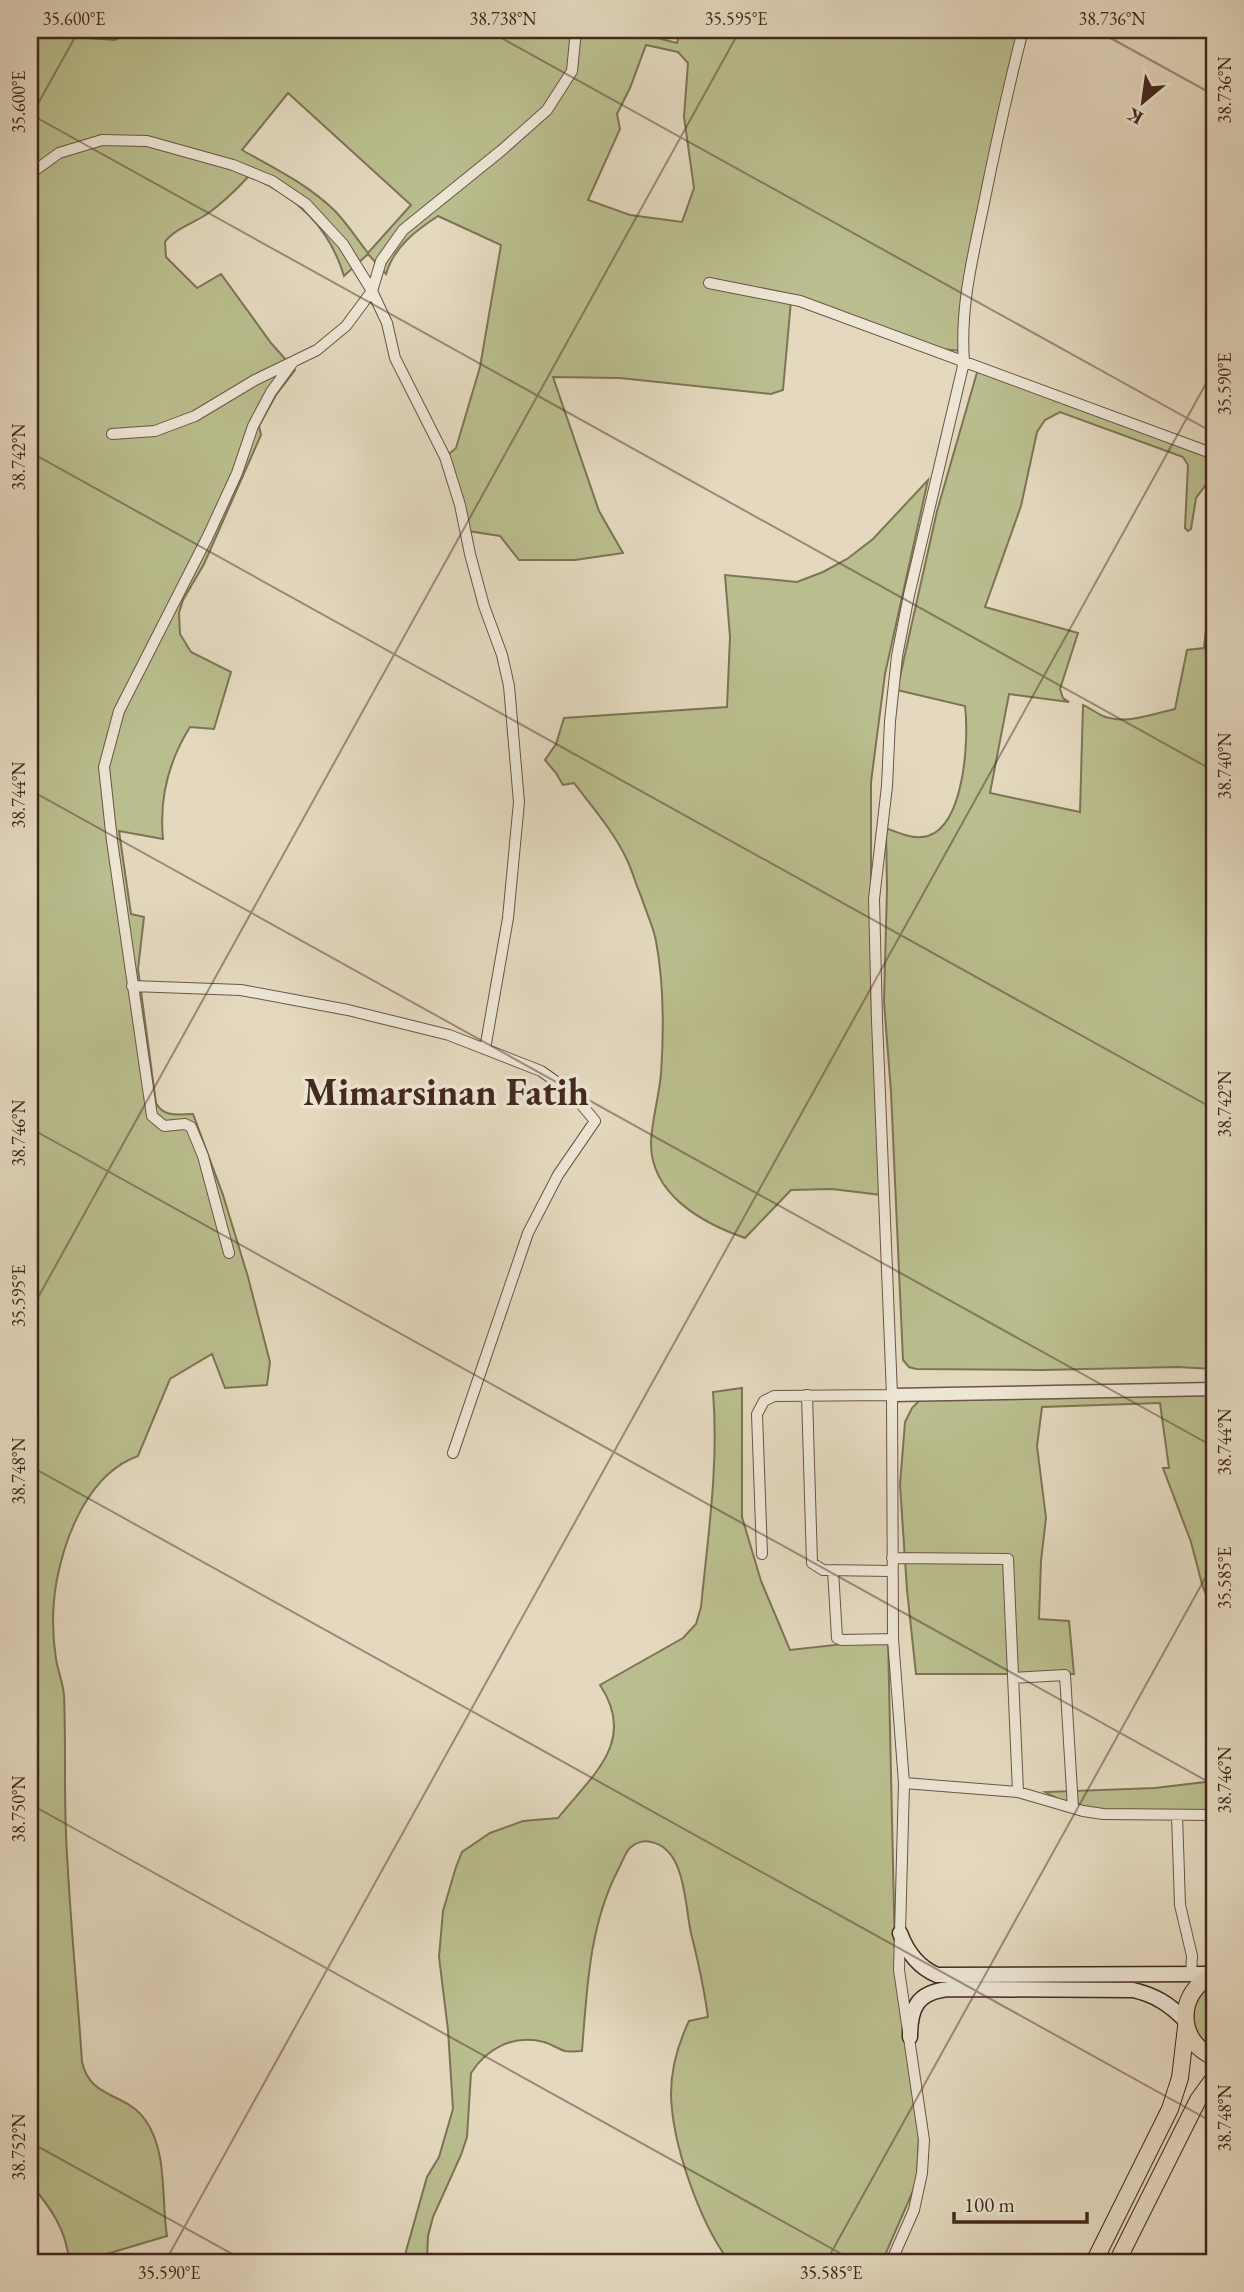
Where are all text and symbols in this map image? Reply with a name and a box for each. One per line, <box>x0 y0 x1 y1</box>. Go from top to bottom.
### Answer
text: 35.600°E <box>43 7 105 30</box>
text: 38.738°N <box>470 7 537 30</box>
text: 35.595°E <box>705 7 767 30</box>
text: 38.736°N <box>1079 7 1146 30</box>
text: 38.736°N <box>1213 56 1236 123</box>
north arrow <box>1108 66 1178 136</box>
text: 35.600°E <box>7 71 30 133</box>
text: K <box>1122 102 1147 131</box>
text: 35.590°E <box>1213 353 1236 415</box>
text: 38.742°N <box>7 423 30 490</box>
text: 38.740°N <box>1213 732 1236 799</box>
text: 38.744°N <box>7 761 30 828</box>
district label: Mimarsinan Fatih <box>303 1067 589 1116</box>
text: 38.742°N <box>1213 1070 1236 1137</box>
text: 38.746°N <box>7 1099 30 1166</box>
text: 35.595°E <box>7 1265 30 1327</box>
text: 38.744°N <box>1213 1408 1236 1475</box>
text: 38.748°N <box>7 1437 30 1504</box>
text: 35.585°E <box>1213 1547 1236 1609</box>
text: 38.746°N <box>1213 1746 1236 1813</box>
text: 38.750°N <box>7 1775 30 1842</box>
text: 38.748°N <box>1213 2084 1236 2151</box>
text: 38.752°N <box>7 2113 30 2180</box>
scale bar <box>954 2180 1086 2224</box>
text: 100 m <box>964 2191 1015 2218</box>
text: 35.590°E <box>138 2261 200 2284</box>
text: 35.585°E <box>800 2261 862 2284</box>

